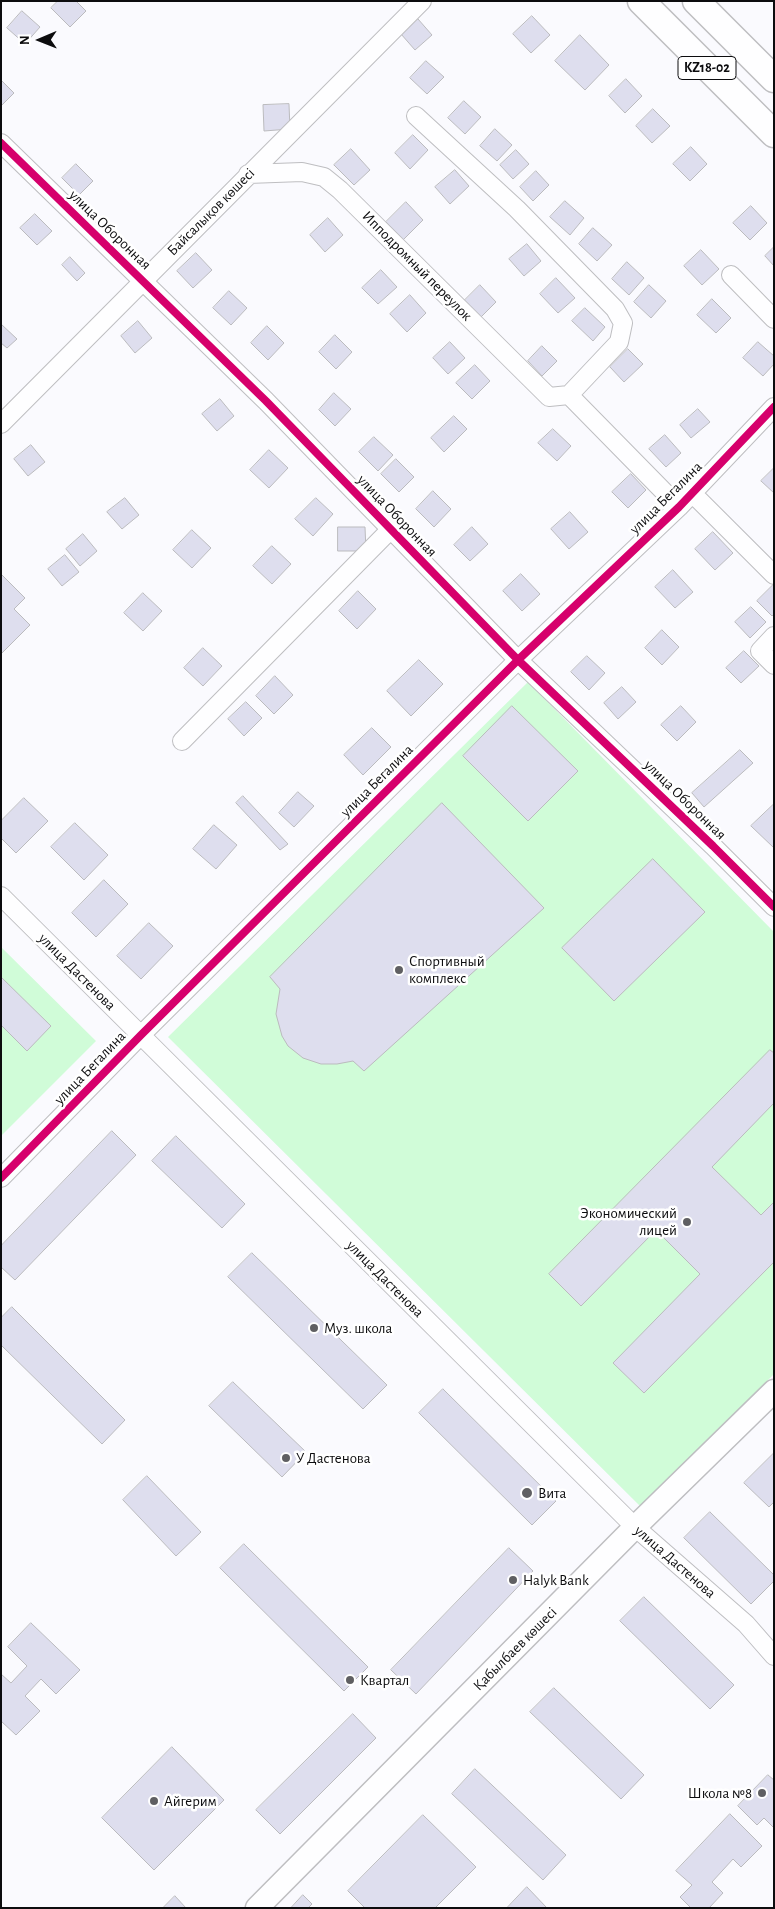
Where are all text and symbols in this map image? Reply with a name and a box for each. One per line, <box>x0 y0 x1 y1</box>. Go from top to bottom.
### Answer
north arrow <box>15 15 65 65</box>
text: N <box>18 35 32 45</box>
road number: KZ18-02 <box>678 56 736 80</box>
street label: Байсалықов көшесі <box>163 164 259 260</box>
street label: улица Оборонная <box>65 186 155 274</box>
street label: Ипподромный переулок <box>358 207 476 325</box>
street label: улица Бегалина <box>626 458 706 538</box>
street label: улица Оборонная <box>353 471 441 561</box>
street label: улица Бегалина <box>337 741 417 821</box>
street label: улица Оборонная <box>640 756 730 844</box>
street label: улица Дастенова <box>35 930 119 1014</box>
place label: Спортивный комплекс <box>409 952 485 987</box>
marker: Спортивный комплекс <box>393 964 405 976</box>
street label: улица Бегалина <box>50 1028 130 1108</box>
place label: Экономический лицей <box>580 1204 677 1239</box>
marker: Экономический лицей <box>681 1216 693 1228</box>
street label: улица Дастенова <box>343 1237 427 1321</box>
place label: Муз. школа <box>324 1319 392 1337</box>
marker: Муз. школа <box>308 1322 320 1334</box>
place label: У Дастенова <box>296 1449 371 1467</box>
marker: У Дастенова <box>280 1452 292 1464</box>
place label: Вита <box>538 1484 566 1502</box>
marker: Вита <box>520 1486 534 1500</box>
street label: улица Дастенова <box>631 1522 719 1602</box>
place label: Halyk Bank <box>523 1571 589 1589</box>
marker: Halyk Bank <box>507 1574 519 1586</box>
street label: Қабылбаев көшесі <box>469 1603 561 1695</box>
place label: Квартал <box>360 1671 409 1689</box>
marker: Квартал <box>344 1674 356 1686</box>
place label: Школа №8 <box>688 1784 752 1802</box>
marker: Школа №8 <box>756 1787 768 1799</box>
place label: Айгерим <box>164 1792 217 1810</box>
marker: Айгерим <box>148 1795 160 1807</box>

